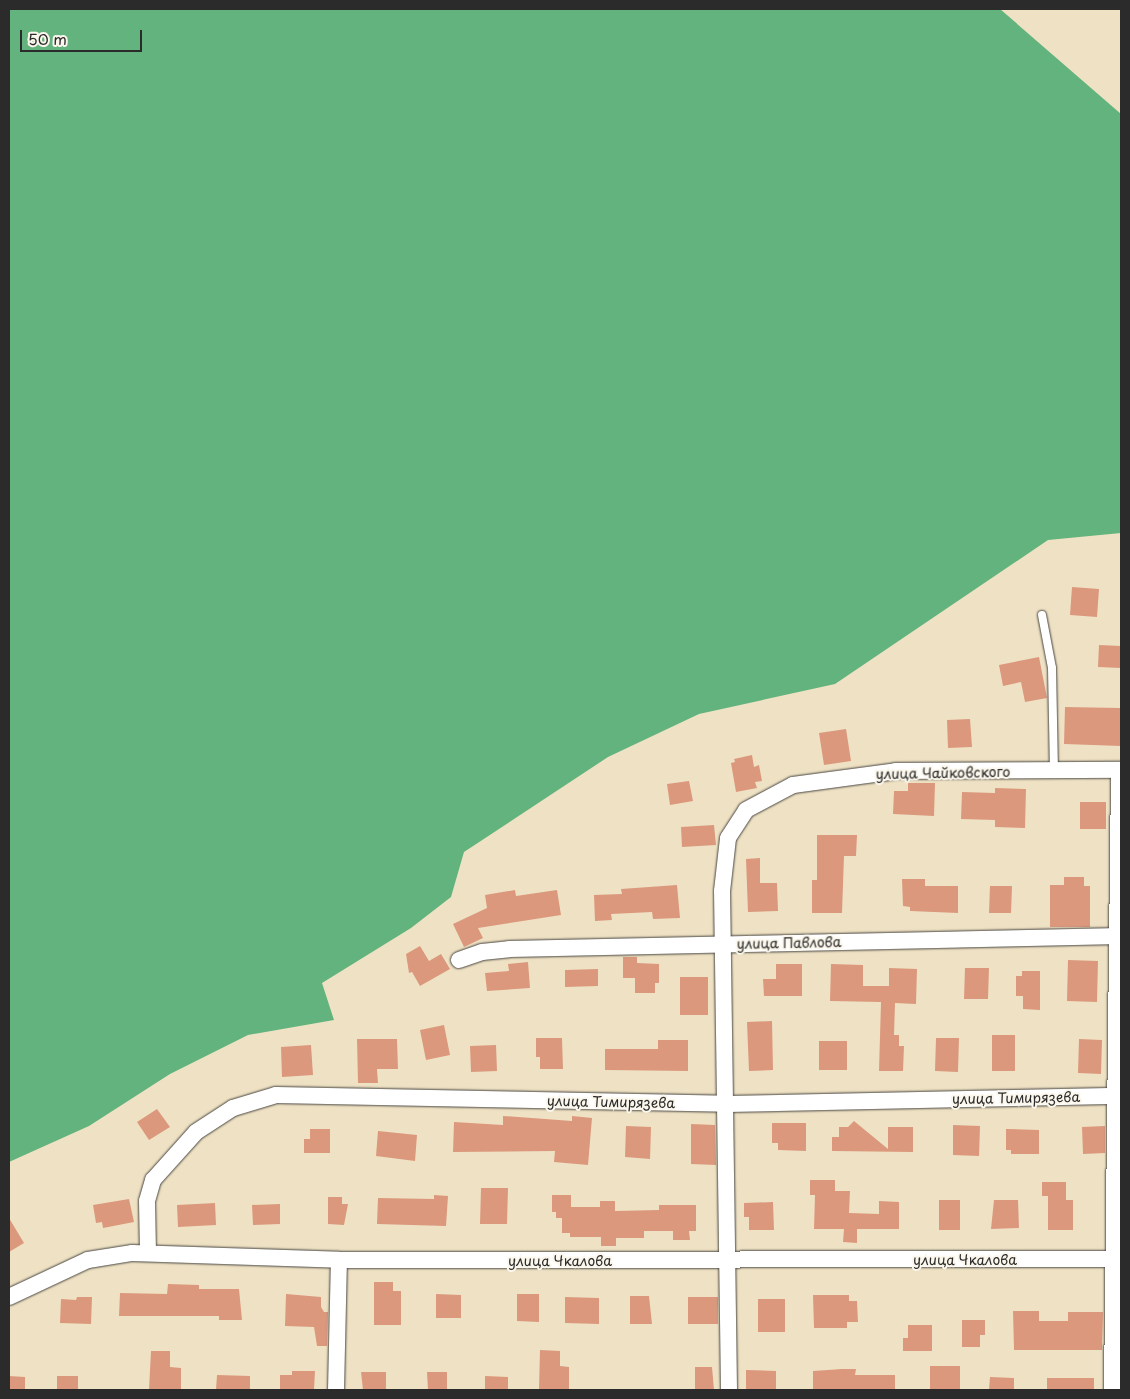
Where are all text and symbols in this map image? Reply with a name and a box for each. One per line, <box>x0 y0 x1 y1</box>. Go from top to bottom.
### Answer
scale bar <box>22 20 145 52</box>
text: 50 m <box>28 27 67 50</box>
street label: улица Чайковского <box>875 763 1011 783</box>
street label: улица Павлова <box>736 934 842 952</box>
street label: улица Тимирязева <box>952 1088 1080 1108</box>
street label: улица Тимирязева <box>547 1092 675 1112</box>
street label: улица Чкалова <box>913 1252 1017 1268</box>
street label: улица Чкалова <box>508 1253 612 1269</box>

